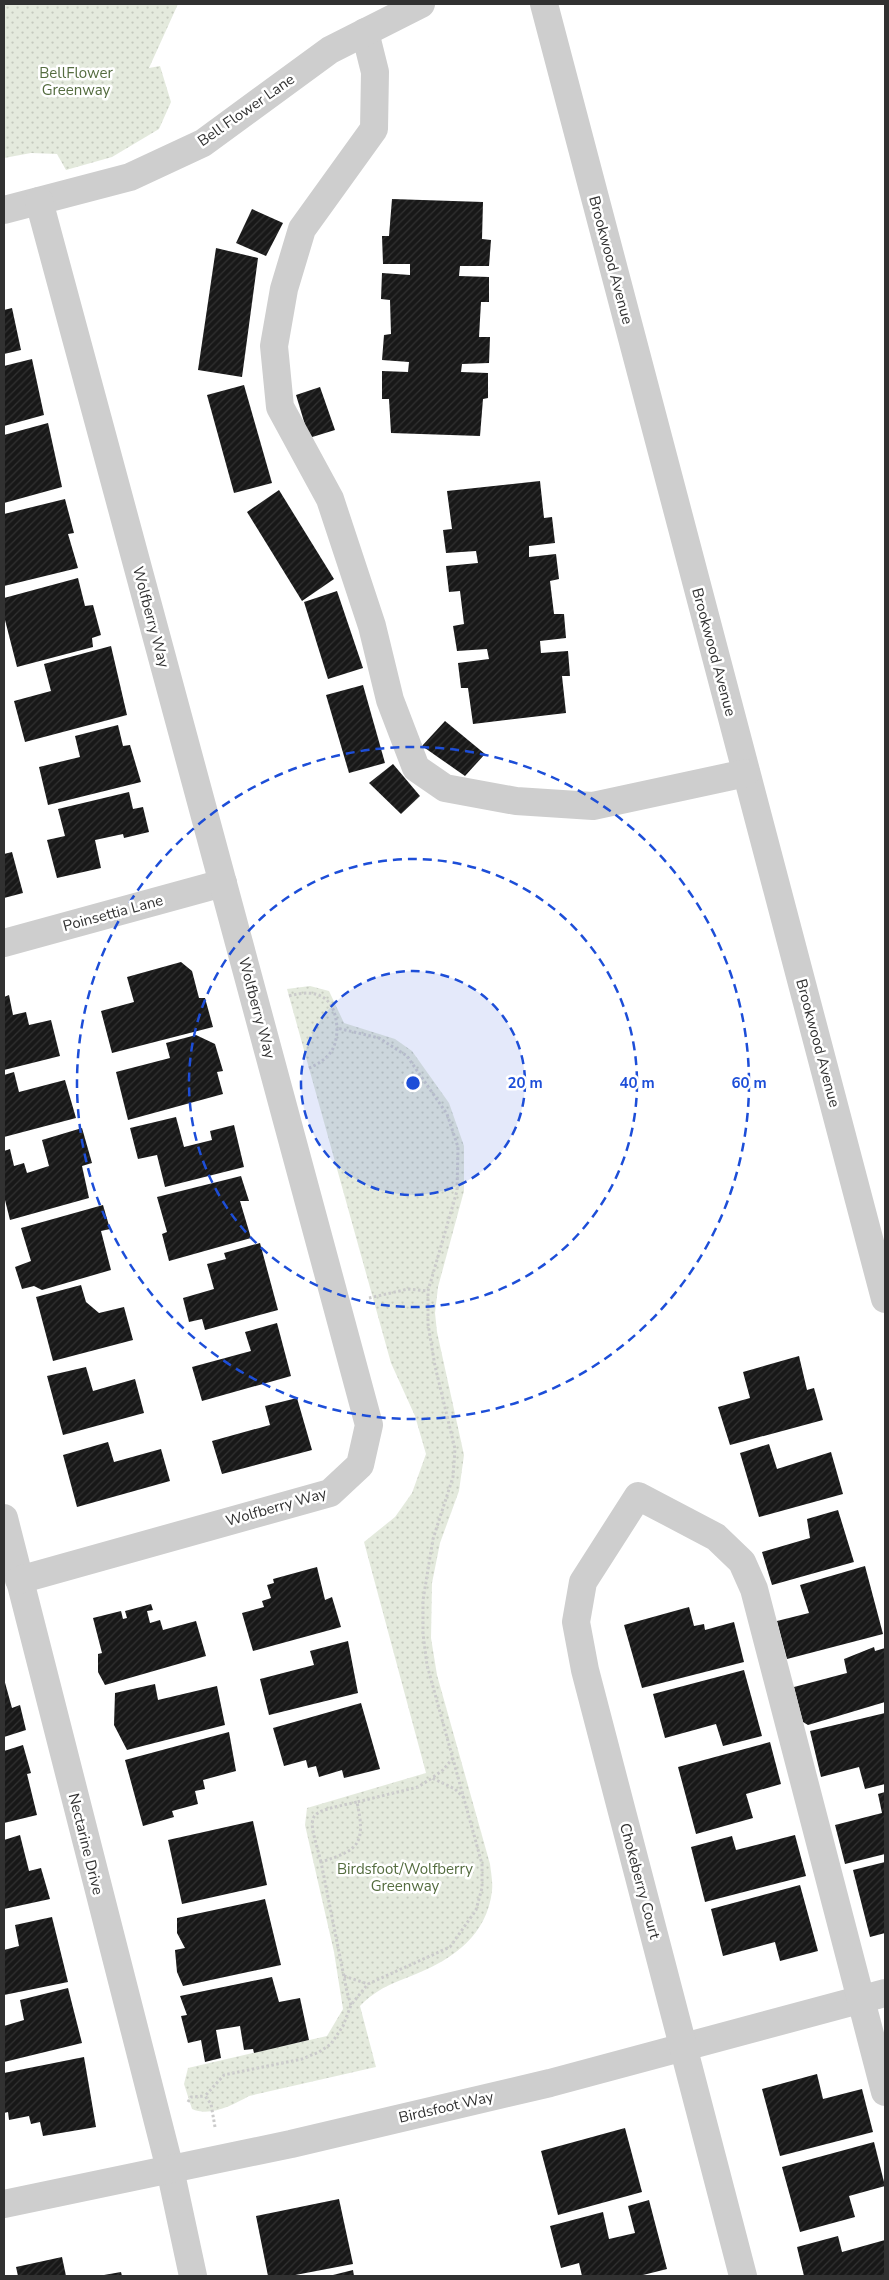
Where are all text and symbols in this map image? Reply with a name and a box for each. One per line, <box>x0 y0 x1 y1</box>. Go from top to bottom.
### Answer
park label: BellFlower Greenway <box>39 63 113 100</box>
street label: Bell Flower Lane <box>194 69 298 151</box>
street label: Brookwood Avenue <box>584 194 638 326</box>
street label: Wolfberry Way <box>128 564 174 670</box>
street label: Brookwood Avenue <box>687 586 741 718</box>
street label: Poinsettia Lane <box>61 890 165 936</box>
street label: Wolfberry Way <box>234 955 280 1061</box>
street label: Brookwood Avenue <box>791 977 845 1109</box>
text: 20 m <box>507 1073 543 1093</box>
text: 40 m <box>619 1073 655 1093</box>
text: 60 m <box>731 1073 767 1093</box>
centre of rings <box>404 1074 422 1092</box>
street label: Wolfberry Way <box>223 1483 329 1531</box>
street label: Nectarine Drive <box>64 1791 108 1897</box>
street label: Chokeberry Court <box>615 1821 665 1942</box>
park label: Birdsfoot/Wolfberry Greenway <box>337 1859 473 1896</box>
street label: Birdsfoot Way <box>397 2086 496 2128</box>

